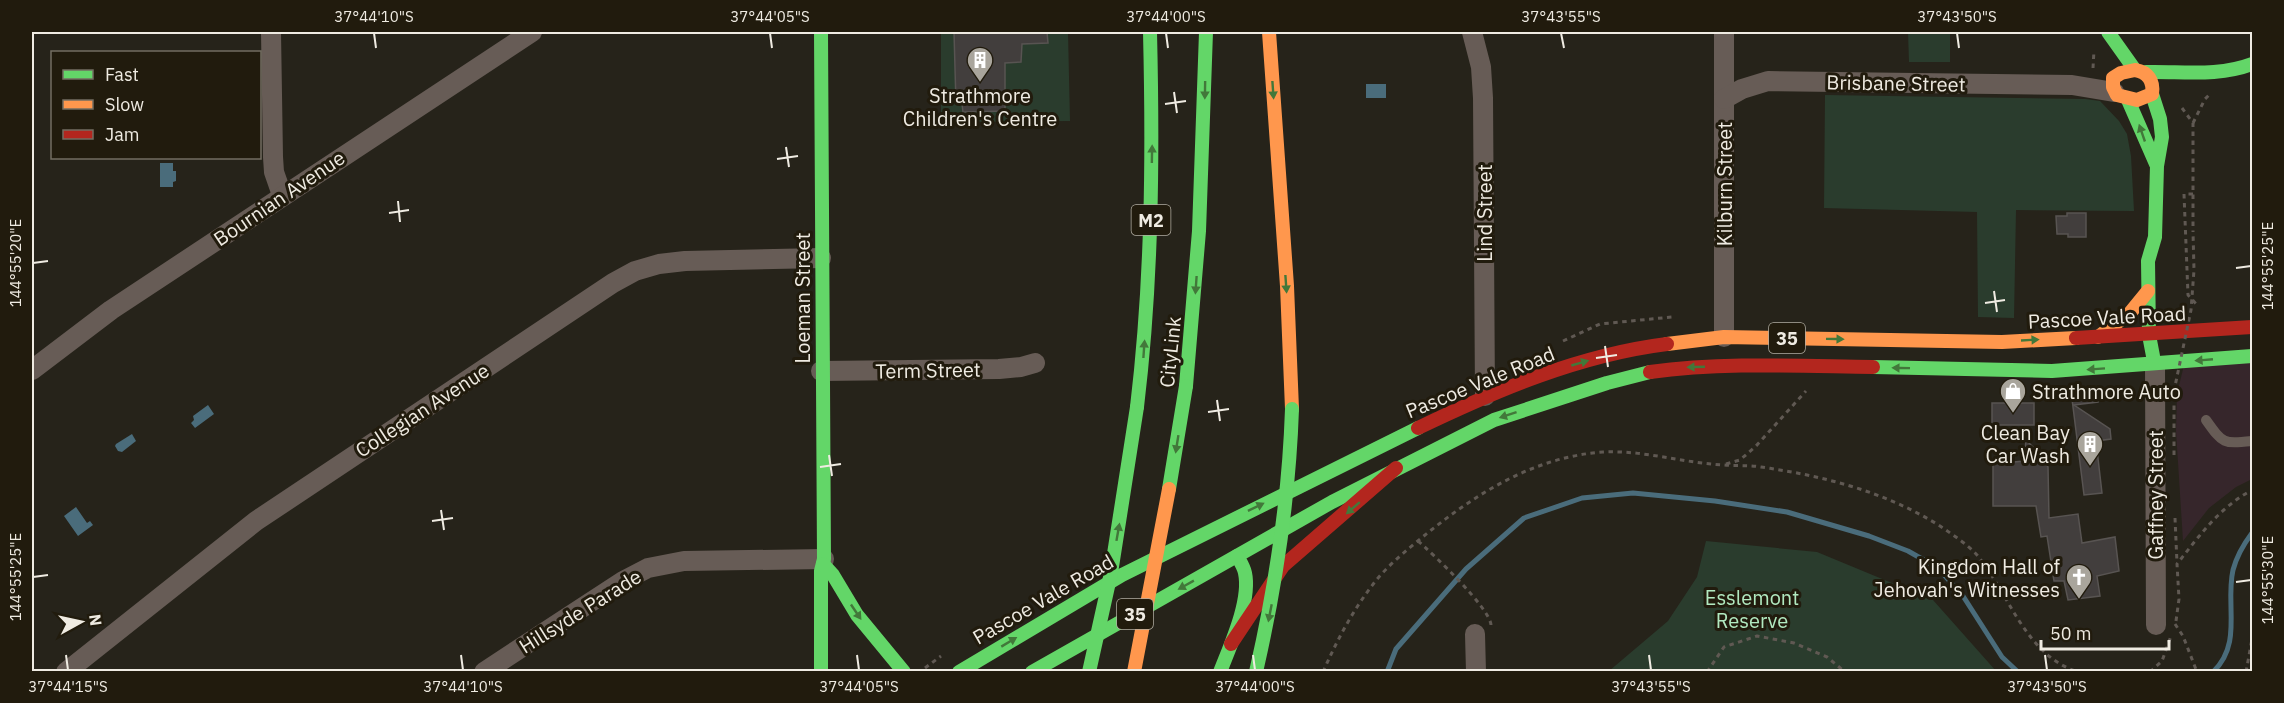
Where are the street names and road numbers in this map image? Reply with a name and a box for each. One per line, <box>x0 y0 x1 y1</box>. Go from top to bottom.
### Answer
street label: Brisbane Street <box>1826 68 1966 98</box>
street label: Kilburn Street <box>1711 122 1738 246</box>
street label: Bournian Avenue <box>208 144 350 252</box>
street label: Lind Street <box>1471 164 1498 262</box>
road number: M2 <box>1132 205 1170 235</box>
street label: Loeman Street <box>789 232 816 364</box>
street label: Pascoe Vale Road <box>2027 299 2187 335</box>
street label: CityLink <box>1153 315 1187 389</box>
road number: 35 <box>1769 323 1805 353</box>
street label: Pascoe Vale Road <box>1401 340 1559 424</box>
street label: Term Street <box>875 356 981 384</box>
street label: Collegian Avenue <box>350 357 494 463</box>
street label: Gaffney Street <box>2142 430 2169 560</box>
street label: Pascoe Vale Road <box>968 548 1118 650</box>
street label: Hillsyde Parade <box>514 563 646 659</box>
road number: 35 <box>1117 599 1153 629</box>

